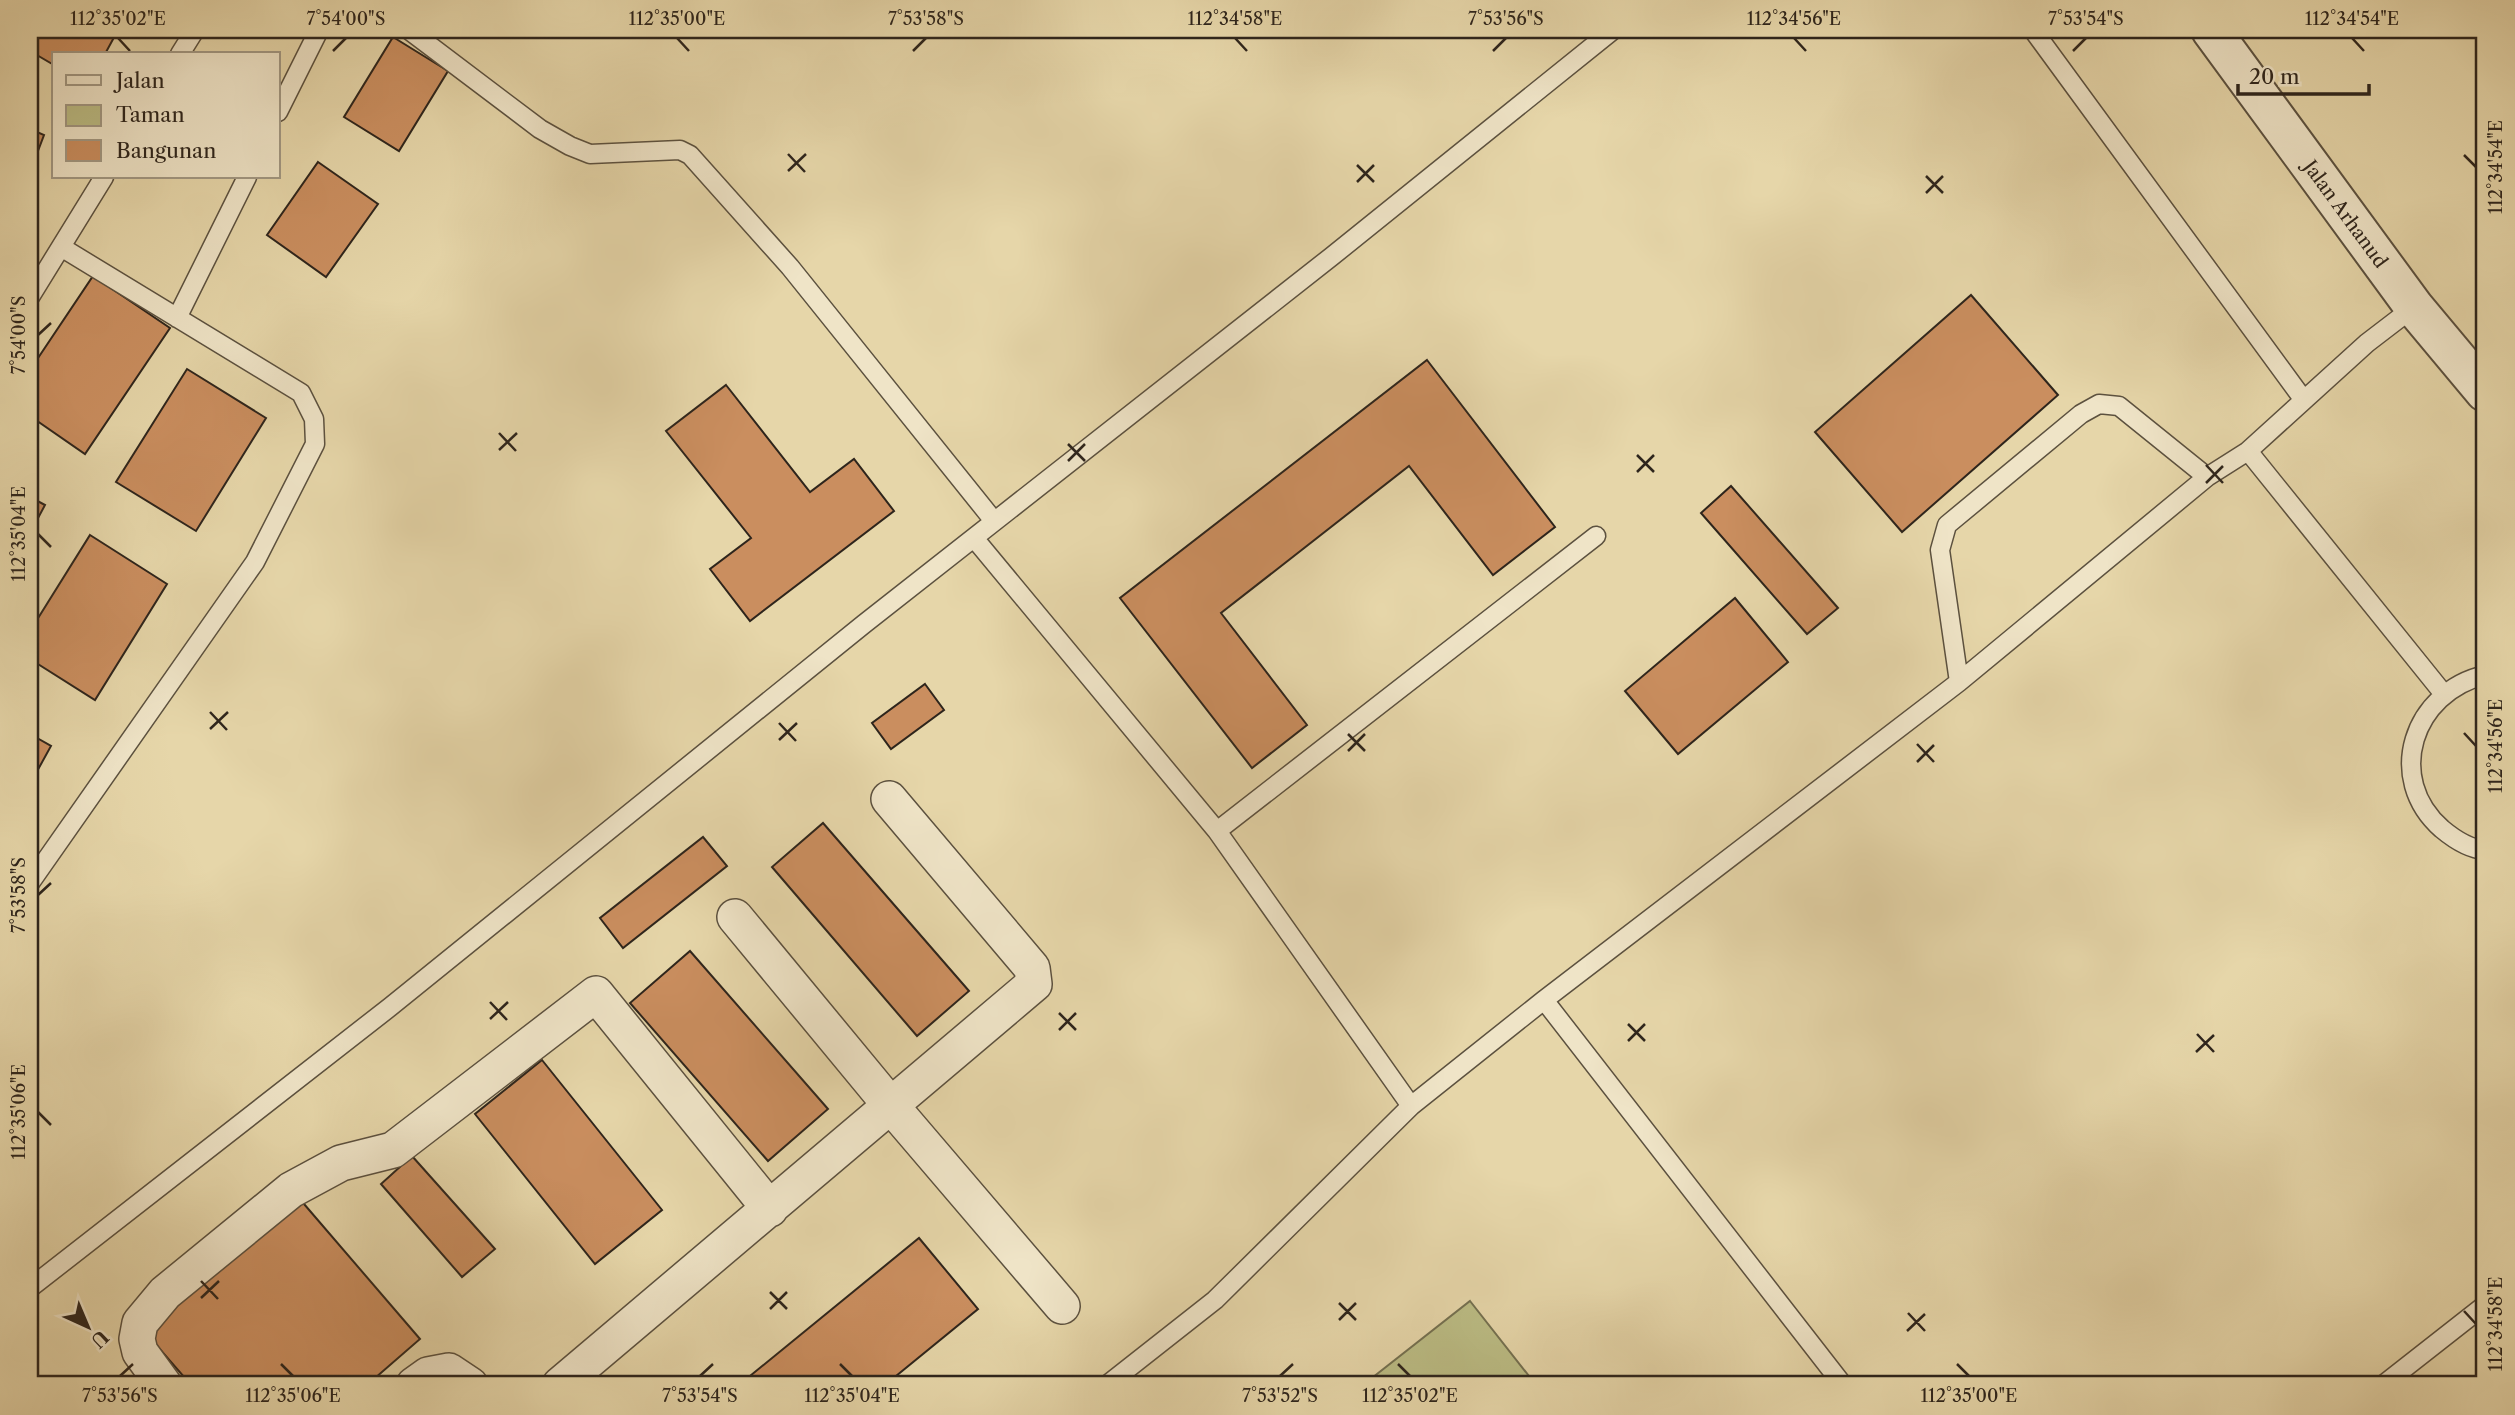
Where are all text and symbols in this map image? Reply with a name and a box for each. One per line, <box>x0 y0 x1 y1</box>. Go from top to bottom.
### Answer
text: 112°35'02"E <box>70 8 166 30</box>
text: 7°54'00"S <box>307 8 385 30</box>
text: 112°35'00"E <box>629 8 725 30</box>
text: 7°53'58"S <box>888 8 964 30</box>
text: 112°34'58"E <box>1188 8 1282 30</box>
text: 7°53'56"S <box>1468 8 1544 30</box>
text: 112°34'56"E <box>1747 8 1841 30</box>
text: 7°53'54"S <box>2048 8 2124 30</box>
text: 112°34'54"E <box>2305 8 2399 30</box>
legend <box>52 52 280 178</box>
scale bar <box>2238 52 2370 96</box>
text: 20 m <box>2249 64 2300 89</box>
text: Jalan <box>113 68 165 93</box>
text: Taman <box>116 102 185 127</box>
text: 112°34'54"E <box>2485 120 2507 214</box>
text: Bangunan <box>116 138 216 163</box>
street label: Jalan Arhanud <box>2297 154 2393 273</box>
text: 7°54'00"S <box>8 296 30 374</box>
text: 112°35'04"E <box>8 486 30 582</box>
text: 112°34'56"E <box>2485 699 2507 793</box>
text: 7°53'58"S <box>8 857 30 933</box>
text: 112°35'06"E <box>8 1064 30 1160</box>
text: 112°34'58"E <box>2485 1277 2507 1371</box>
north arrow <box>52 1292 122 1362</box>
text: U <box>86 1325 113 1353</box>
text: 7°53'56"S <box>82 1385 158 1407</box>
text: 112°35'06"E <box>245 1385 341 1407</box>
text: 7°53'54"S <box>662 1385 738 1407</box>
text: 112°35'04"E <box>804 1385 900 1407</box>
text: 7°53'52"S <box>1242 1385 1318 1407</box>
text: 112°35'02"E <box>1362 1385 1458 1407</box>
text: 112°35'00"E <box>1921 1385 2017 1407</box>

